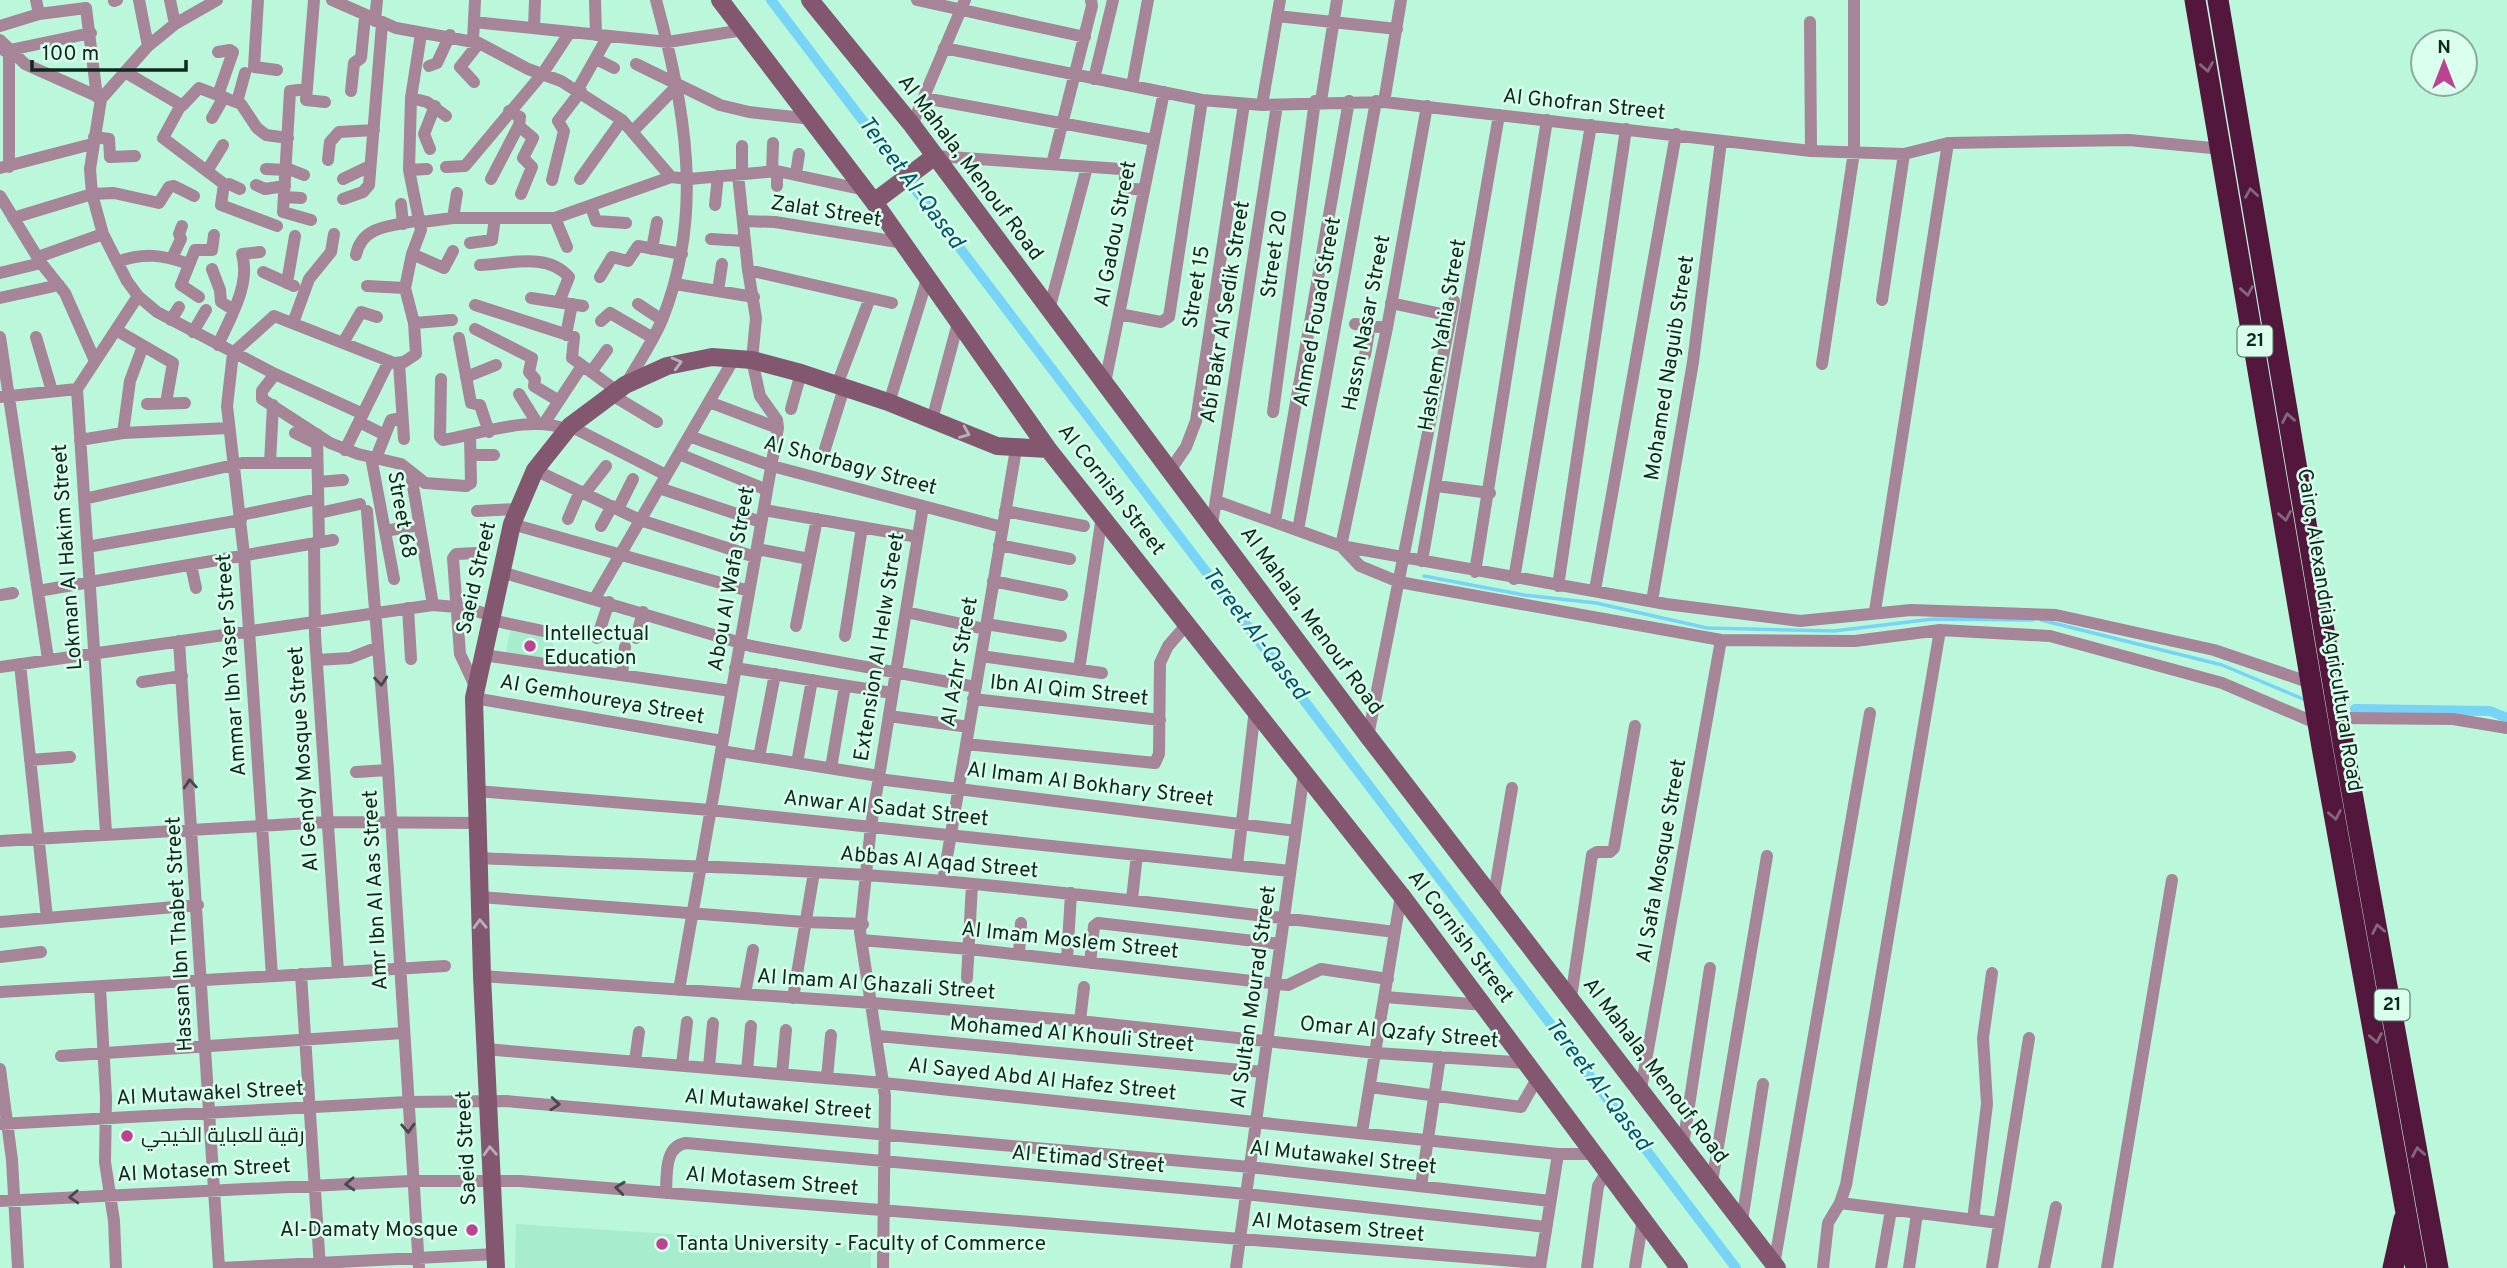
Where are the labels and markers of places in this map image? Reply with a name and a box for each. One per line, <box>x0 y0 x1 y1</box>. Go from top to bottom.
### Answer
place label: Intellectual Education <box>544 621 649 672</box>
marker: Intellectual Education <box>522 638 538 654</box>
place label: رقية للعباية الخيجي <box>141 1123 305 1151</box>
marker: رقية للعباية الخيجي <box>119 1128 135 1144</box>
place label: Al-Damaty Mosque <box>280 1217 458 1244</box>
marker: Al-Damaty Mosque <box>464 1222 480 1238</box>
place label: Tanta University - Faculty of Commerce <box>676 1231 1046 1258</box>
marker: Tanta University - Faculty of Commerce <box>654 1236 670 1252</box>

